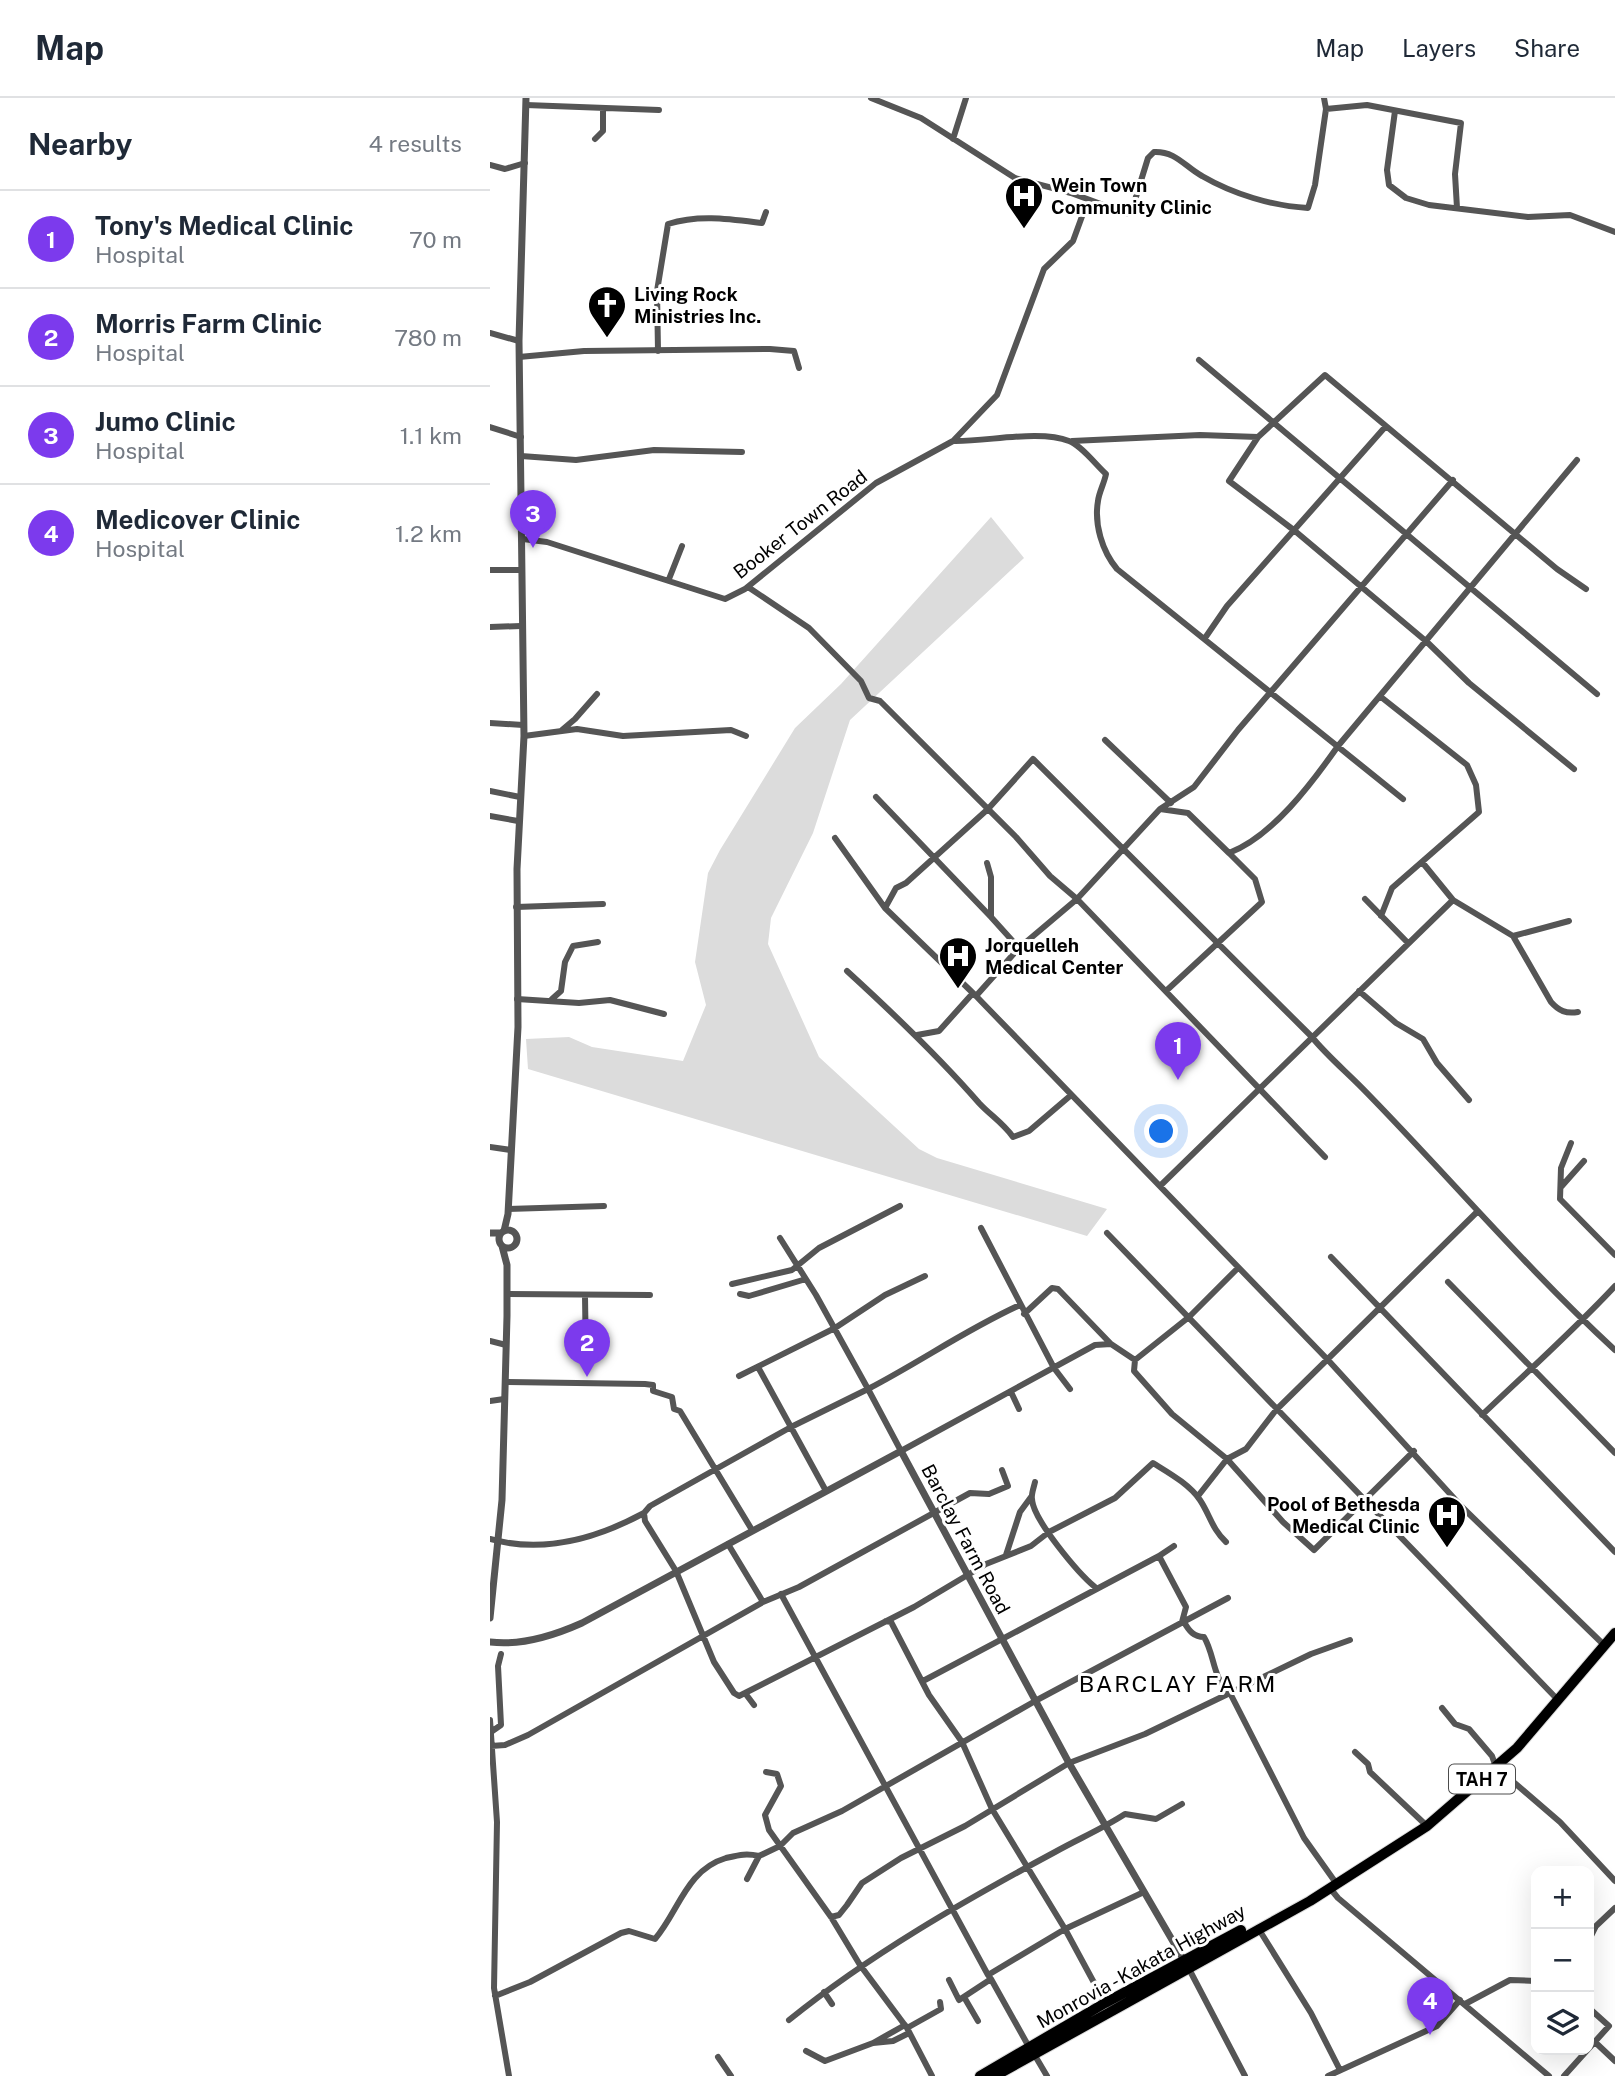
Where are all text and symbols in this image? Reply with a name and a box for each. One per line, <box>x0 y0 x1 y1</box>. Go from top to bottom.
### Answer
text: Map <box>35 29 104 67</box>
text: Map <box>1315 34 1364 62</box>
text: Layers <box>1402 34 1476 62</box>
text: Share <box>1514 34 1580 62</box>
text: Nearby <box>28 126 132 162</box>
text: 4 results <box>368 130 462 157</box>
place label: Wein Town Community Clinic <box>1051 174 1212 218</box>
hospital icon: Wein Town Community Clinic <box>1003 175 1045 230</box>
text: Tony's Medical Clinic <box>95 210 353 241</box>
text: 1 <box>46 226 56 253</box>
text: 70 m <box>409 226 462 253</box>
text: Hospital <box>95 241 185 268</box>
place label: Living Rock Ministries Inc. <box>634 283 761 327</box>
church icon: Living Rock Ministries Inc. <box>586 284 628 339</box>
text: Morris Farm Clinic <box>95 308 322 339</box>
text: 2 <box>44 324 58 351</box>
text: 780 m <box>394 324 462 351</box>
text: Hospital <box>95 339 185 366</box>
text: Jumo Clinic <box>95 406 236 437</box>
text: 3 <box>43 422 59 449</box>
text: 1.1 km <box>400 422 462 449</box>
text: Hospital <box>95 437 185 464</box>
street label: Booker Town Road <box>729 465 871 583</box>
pin: 3 <box>510 490 556 548</box>
text: Medicover Clinic <box>95 504 300 535</box>
text: 4 <box>43 520 59 547</box>
text: 1.2 km <box>395 520 462 547</box>
text: Hospital <box>95 535 185 562</box>
place label: Jorquelleh Medical Center <box>985 934 1124 978</box>
hospital icon: Jorquelleh Medical Center <box>937 935 979 990</box>
pin: 1 <box>1155 1022 1201 1080</box>
your location <box>1144 1114 1178 1148</box>
pin: 2 <box>564 1319 610 1377</box>
street label: Barclay Farm Road <box>917 1460 1015 1618</box>
place label: Pool of Bethesda Medical Clinic <box>1267 1493 1420 1537</box>
hospital icon: Pool of Bethesda Medical Clinic <box>1426 1494 1468 1549</box>
district label: BARCLAY FARM <box>1079 1670 1277 1697</box>
road number: TAH 7 <box>1449 1764 1515 1794</box>
map controls <box>1531 1866 1594 2055</box>
button: + <box>1531 1866 1594 1929</box>
street label: Monrovia - Kakata Highway <box>1033 1899 1249 2033</box>
button: − <box>1531 1929 1594 1992</box>
pin: 4 <box>1407 1977 1453 2035</box>
button: layers <box>1531 1992 1594 2055</box>

